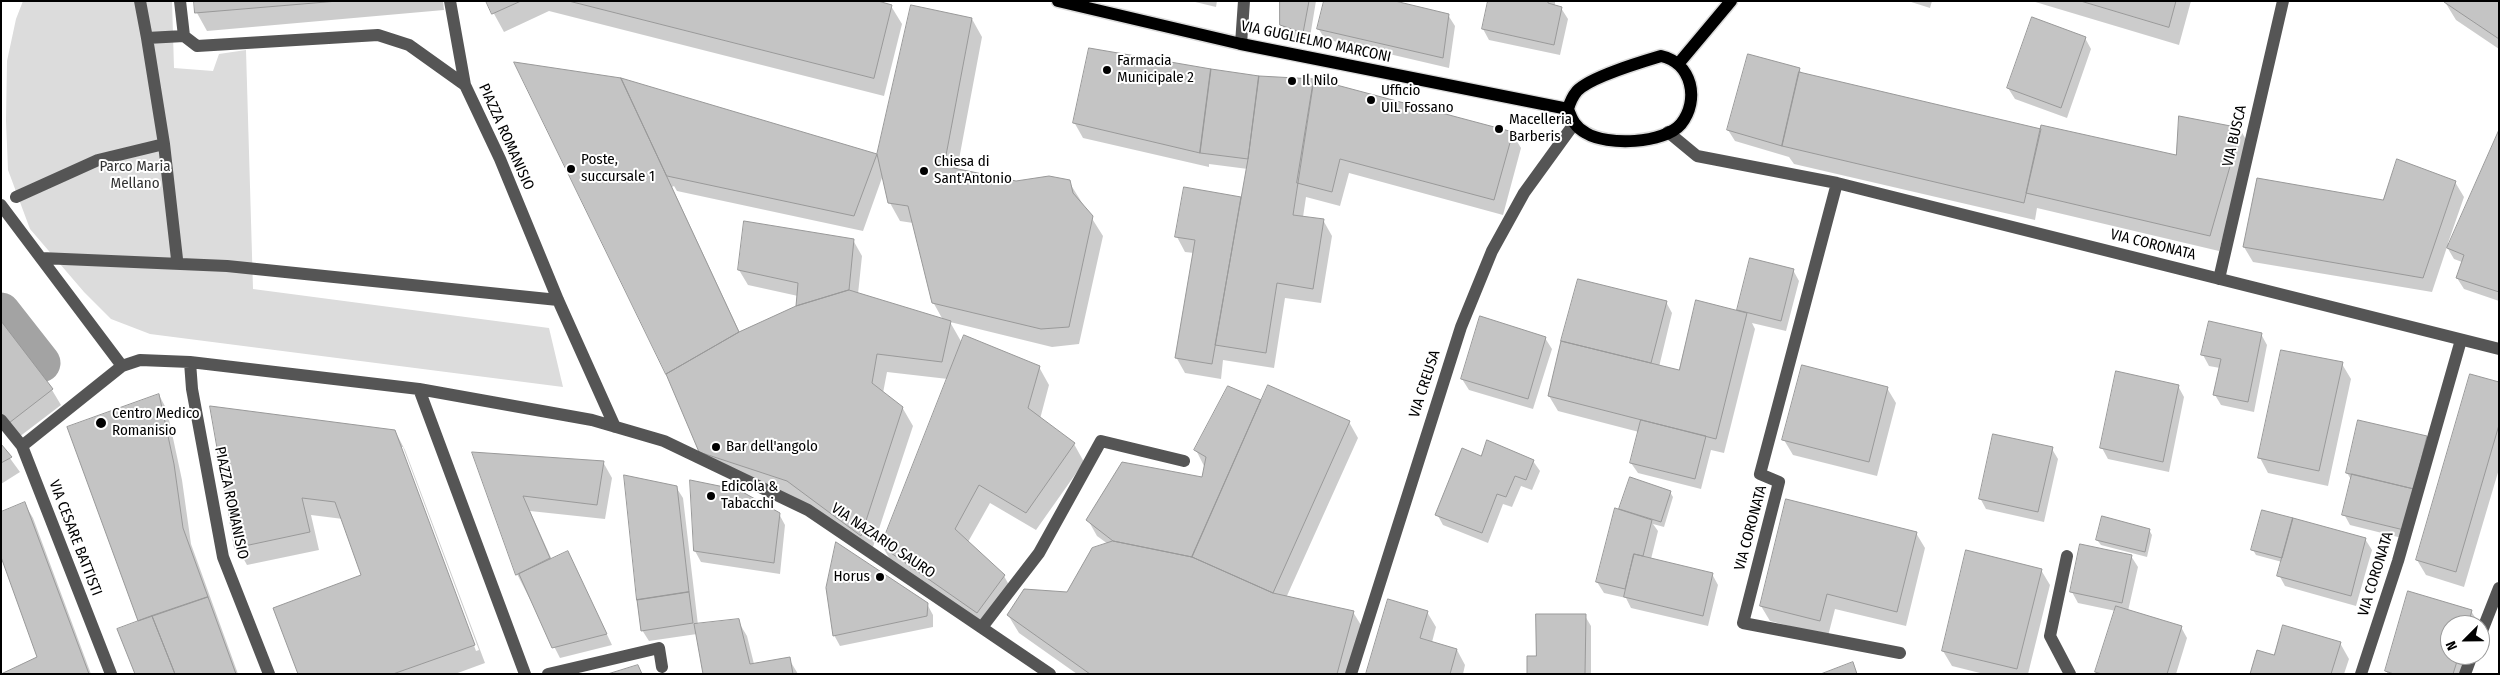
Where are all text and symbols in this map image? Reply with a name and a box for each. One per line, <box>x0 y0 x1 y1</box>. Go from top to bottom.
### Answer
street label: VIA GUGLIELMO MARCONI <box>1239 17 1393 67</box>
place label: Farmacia Municipale 2 <box>1117 52 1194 87</box>
marker: Farmacia Municipale 2 <box>1101 64 1113 76</box>
place label: Il Nilo <box>1302 72 1338 90</box>
marker: Il Nilo <box>1286 75 1298 87</box>
street label: PIAZZA ROMANISIO <box>474 81 538 193</box>
place label: Ufficio UIL Fossano <box>1381 82 1454 117</box>
marker: Ufficio UIL Fossano <box>1365 94 1377 106</box>
street label: VIA BUSCA <box>2219 103 2251 169</box>
place label: Macelleria Barberis <box>1509 111 1572 146</box>
marker: Macelleria Barberis <box>1493 123 1505 135</box>
place label: Poste, succursale 1 <box>581 151 655 186</box>
place label: Chiesa di Sant'Antonio <box>934 153 1012 188</box>
park label: Parco Maria Mellano <box>99 158 171 193</box>
marker: Poste, succursale 1 <box>565 163 577 175</box>
marker: Chiesa di Sant'Antonio <box>918 165 930 177</box>
street label: VIA CORONATA <box>2108 226 2198 264</box>
street label: VIA CREUSA <box>1406 348 1444 420</box>
place label: Centro Medico Romanisio <box>112 405 200 440</box>
marker: Centro Medico Romanisio <box>94 416 108 430</box>
place label: Bar dell'angolo <box>726 438 818 456</box>
marker: Bar dell'angolo <box>710 441 722 453</box>
street label: PIAZZA ROMANISIO <box>210 445 252 561</box>
street label: VIA CESARE BATTISTI <box>45 478 105 598</box>
place label: Edicola & Tabacchi <box>721 478 778 513</box>
street label: VIA CORONATA <box>1731 483 1771 573</box>
marker: Edicola & Tabacchi <box>705 490 717 502</box>
street label: VIA NAZARIO SAURO <box>828 500 938 582</box>
street label: VIA CORONATA <box>2355 530 2397 618</box>
place label: Horus <box>834 568 870 586</box>
marker: Horus <box>874 571 886 583</box>
north arrow <box>2440 615 2490 665</box>
text: N <box>2442 638 2461 653</box>

